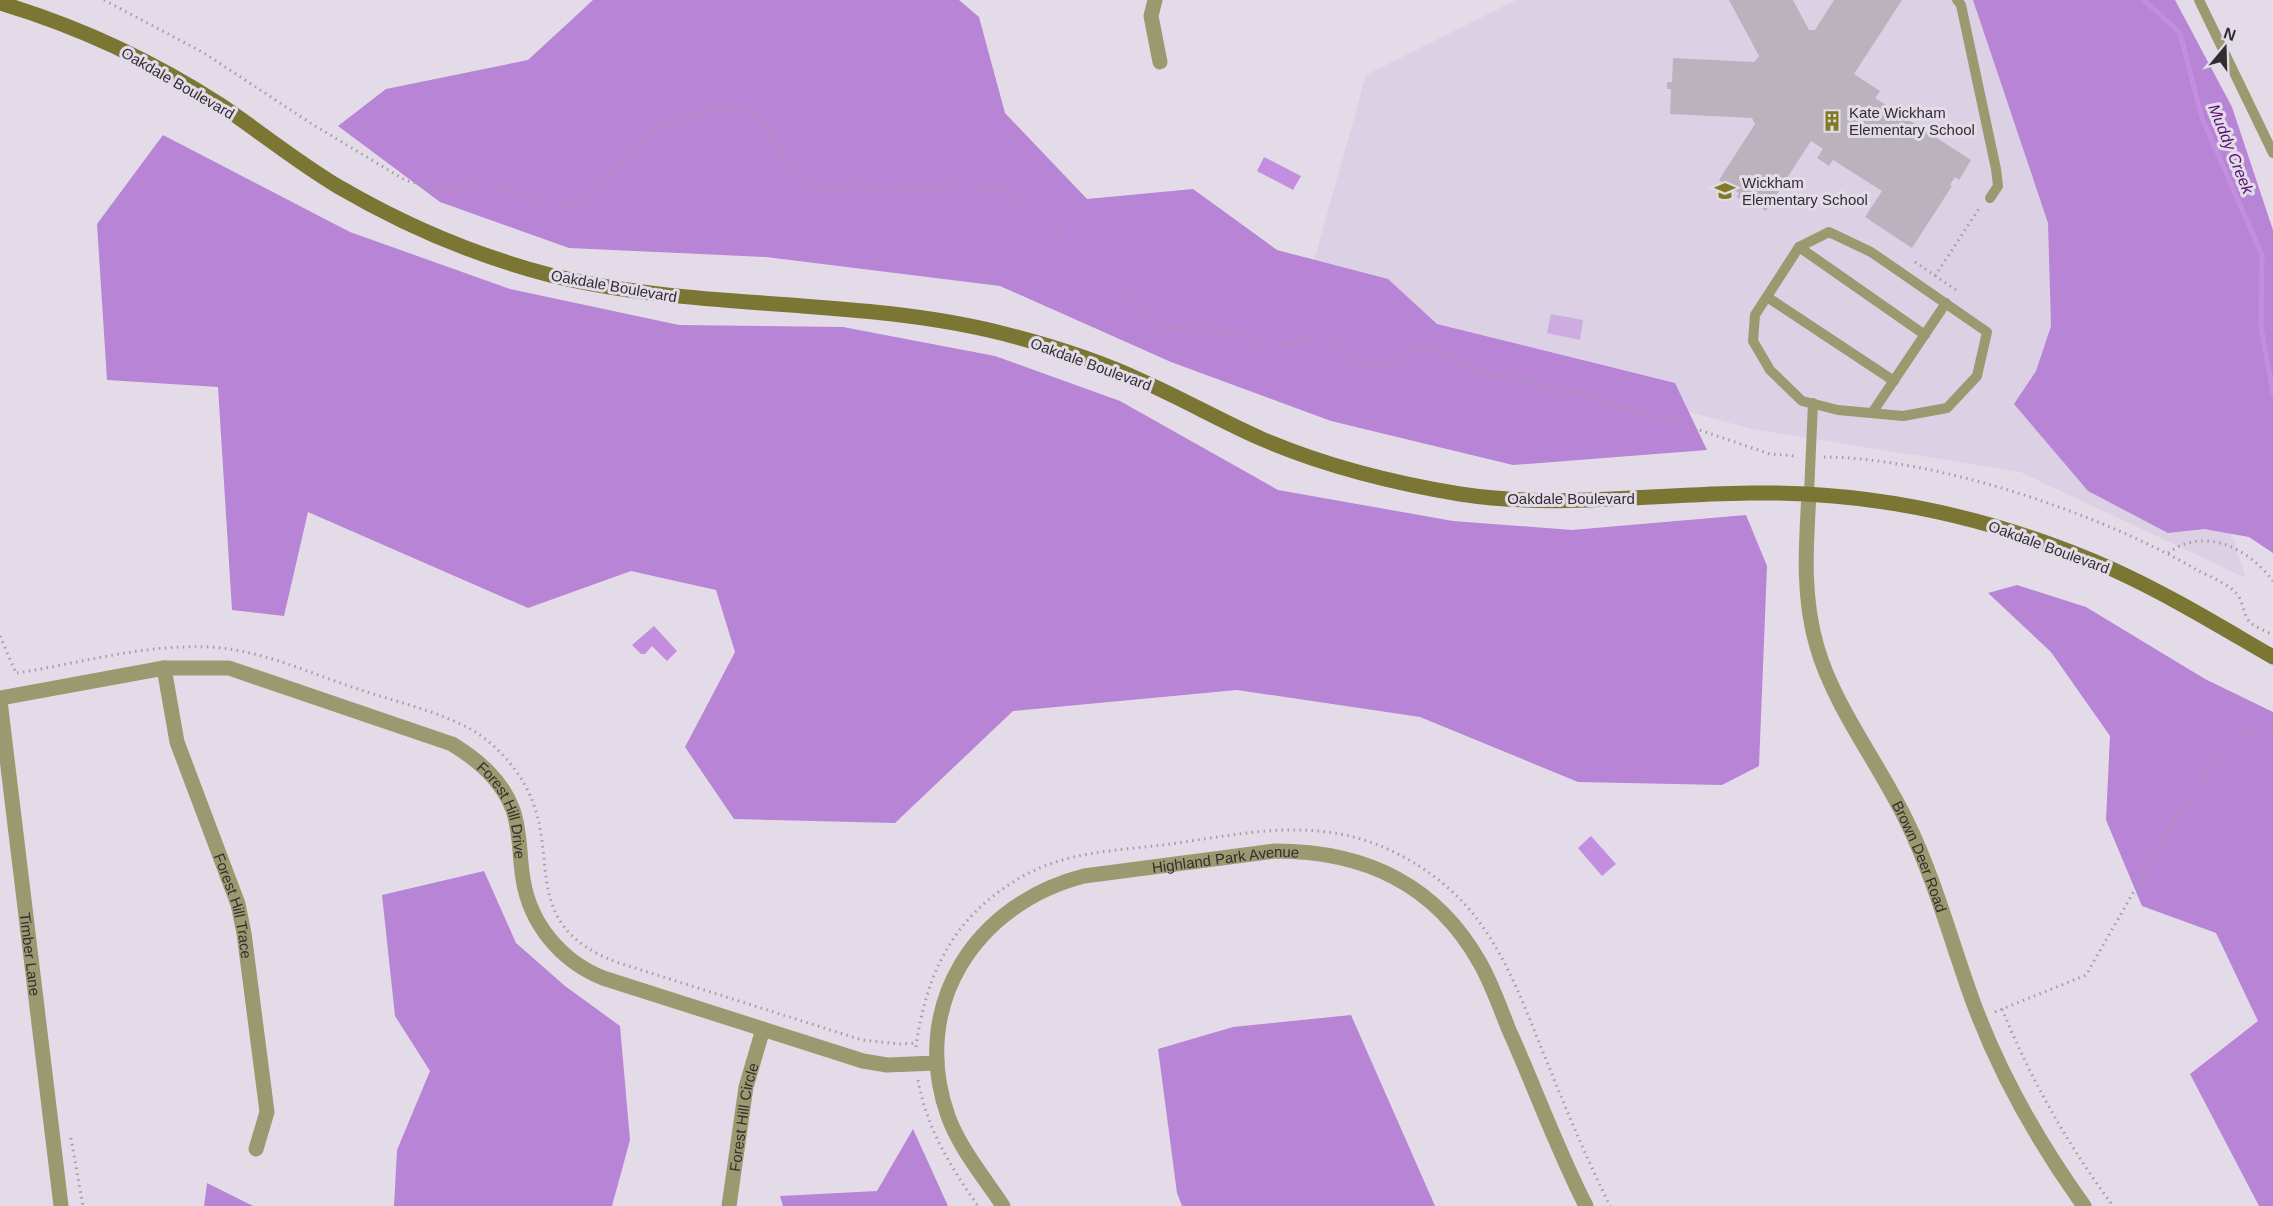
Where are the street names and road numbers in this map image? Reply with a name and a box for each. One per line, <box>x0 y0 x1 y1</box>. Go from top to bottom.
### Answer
street label: Oakdale Boulevard <box>119 44 237 122</box>
street label: Oakdale Boulevard <box>550 267 678 305</box>
street label: Oakdale Boulevard <box>1028 334 1154 394</box>
street label: Oakdale Boulevard <box>1507 490 1635 507</box>
street label: Oakdale Boulevard <box>1986 517 2112 577</box>
street label: Forest Hill Drive <box>474 758 529 859</box>
street label: Brown Deer Road <box>1889 798 1951 914</box>
street label: Highland Park Avenue <box>1151 842 1300 876</box>
street label: Forest Hill Trace <box>211 851 256 960</box>
street label: Timber Lane <box>17 912 44 997</box>
street label: Forest Hill Circle <box>726 1061 761 1173</box>

